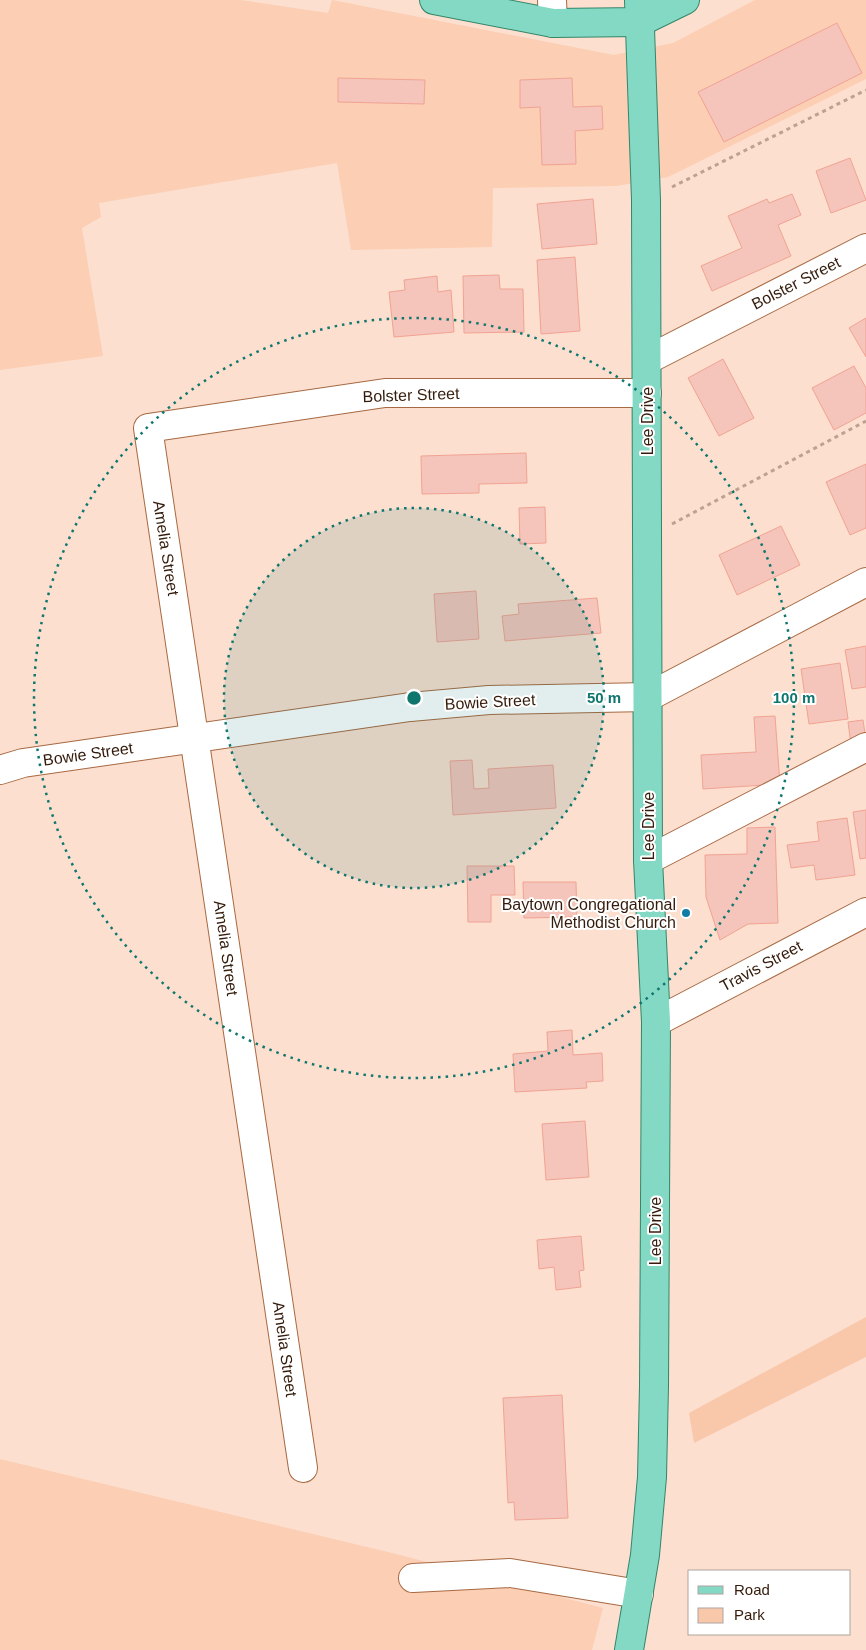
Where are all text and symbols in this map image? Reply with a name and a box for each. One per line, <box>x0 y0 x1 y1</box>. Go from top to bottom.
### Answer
street label: Bolster Street <box>749 253 844 313</box>
street label: Bolster Street <box>362 385 460 405</box>
street label: Lee Drive <box>639 387 656 455</box>
street label: Amelia Street <box>150 499 182 597</box>
centre of rings <box>405 689 423 707</box>
text: 50 m <box>587 689 621 706</box>
text: 100 m <box>773 689 815 706</box>
street label: Bowie Street <box>444 691 536 713</box>
street label: Bowie Street <box>42 739 135 769</box>
street label: Lee Drive <box>640 792 657 860</box>
place label: Baytown Congregational Methodist Church <box>502 896 676 931</box>
street label: Amelia Street <box>211 899 241 997</box>
marker: Baytown Congregational Methodist Church <box>680 907 692 919</box>
street label: Travis Street <box>717 937 805 995</box>
street label: Lee Drive <box>647 1197 664 1265</box>
street label: Amelia Street <box>270 1300 300 1398</box>
legend <box>688 1570 851 1635</box>
text: Road <box>734 1581 770 1598</box>
text: Park <box>734 1606 765 1623</box>

